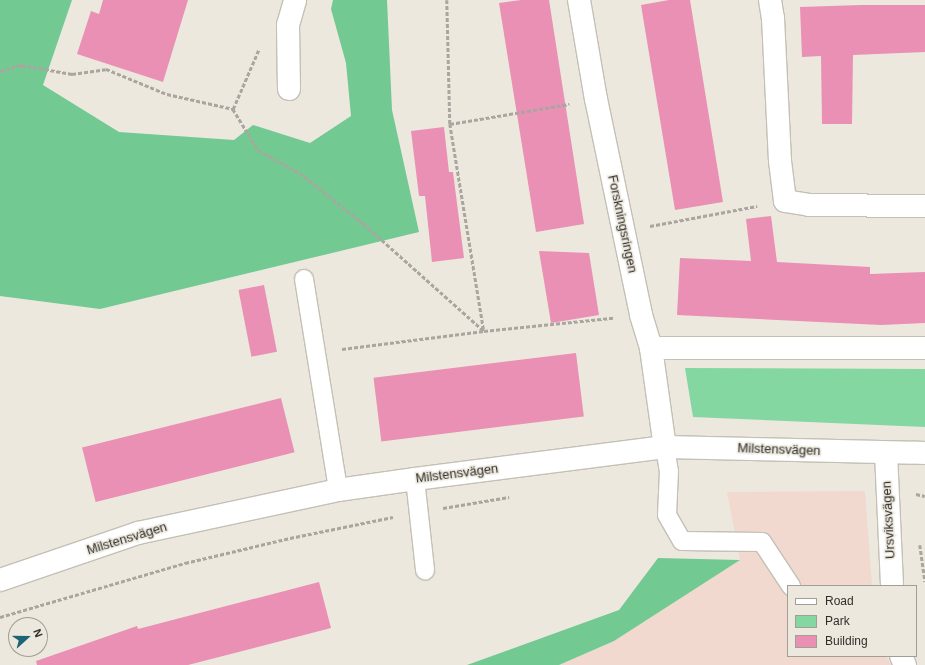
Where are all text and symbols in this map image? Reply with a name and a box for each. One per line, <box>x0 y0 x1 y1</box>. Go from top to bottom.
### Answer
street label: Forskningsringen <box>604 174 640 274</box>
street label: Milstensvägen <box>737 441 821 459</box>
street label: Milstensvägen <box>415 461 499 487</box>
street label: Ursviksvägen <box>879 481 899 559</box>
street label: Milstensvägen <box>85 519 169 559</box>
legend <box>787 585 917 657</box>
text: Road <box>825 594 854 608</box>
text: Park <box>825 614 850 628</box>
north arrow <box>8 617 48 657</box>
text: N <box>31 627 45 639</box>
text: Building <box>825 634 868 648</box>

